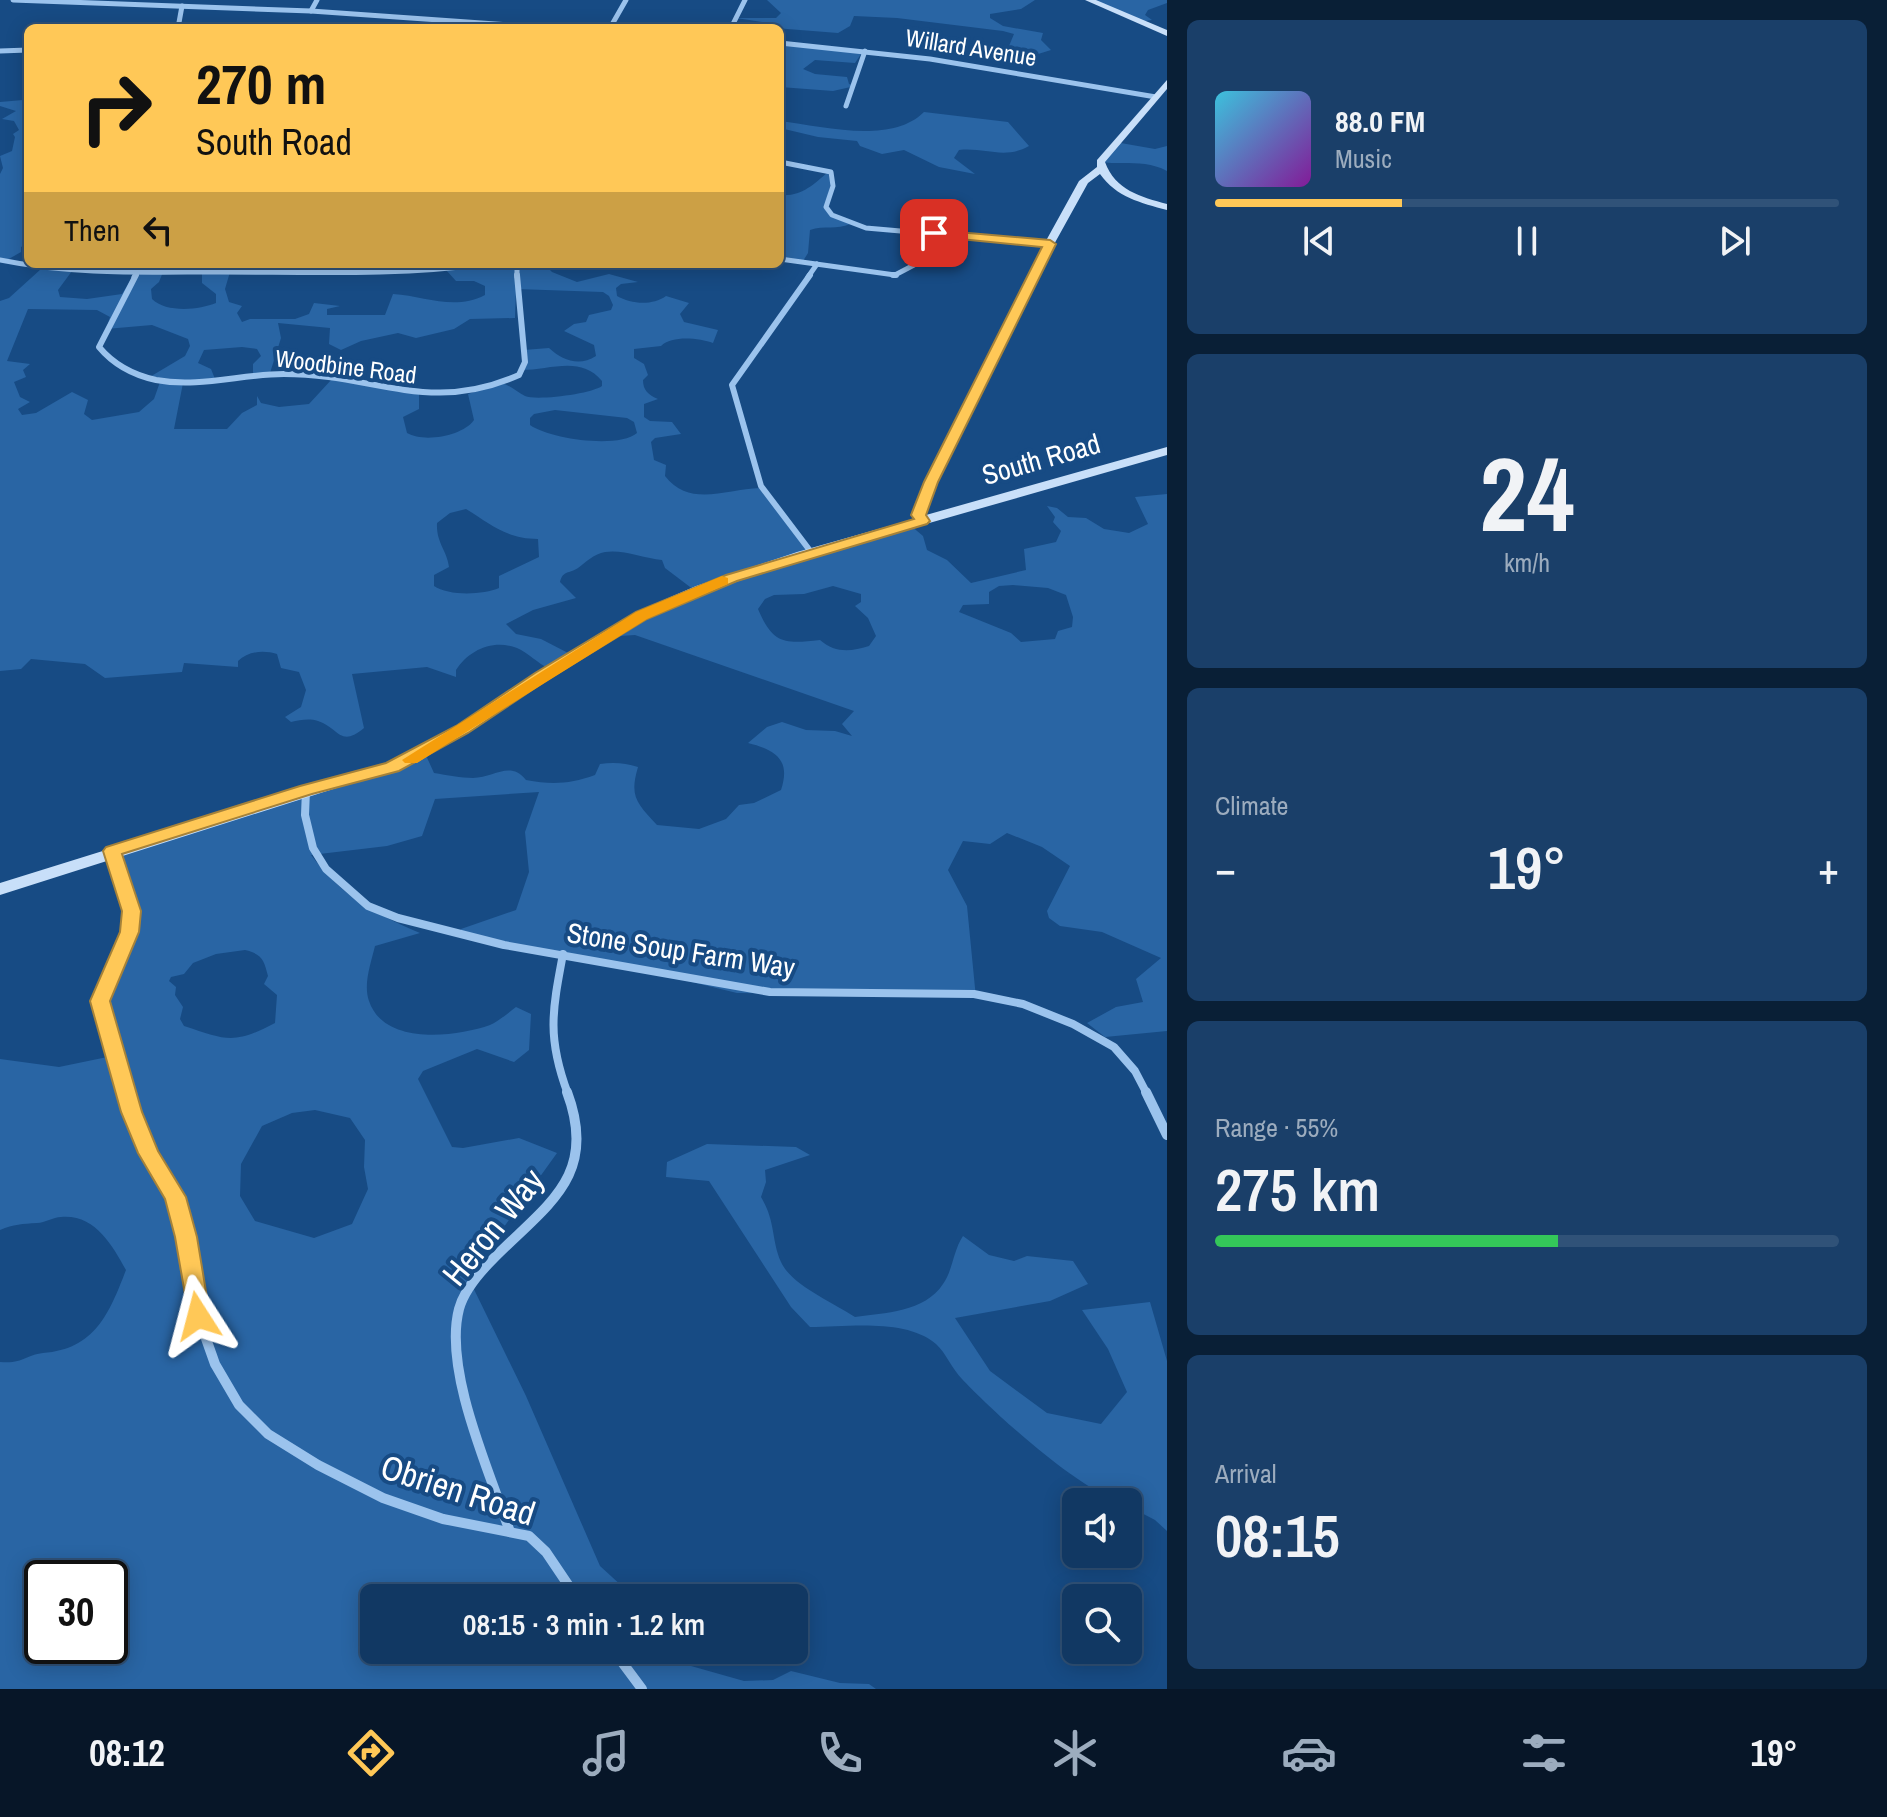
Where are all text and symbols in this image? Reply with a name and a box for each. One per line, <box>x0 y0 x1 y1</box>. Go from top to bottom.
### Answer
street label: Willard Avenue <box>903 21 1039 73</box>
text: 270 m <box>196 46 326 121</box>
icon: right <box>64 56 168 160</box>
text: 88.0 FM <box>1335 101 1425 141</box>
text: South Road <box>196 118 352 166</box>
text: Music <box>1335 141 1392 176</box>
pin <box>900 199 968 267</box>
icon: left <box>136 208 180 252</box>
text: Then <box>64 210 120 250</box>
icon: arrive <box>912 211 956 255</box>
icon: previous <box>1297 219 1341 263</box>
icon: pause <box>1505 219 1549 263</box>
icon: next <box>1713 219 1757 263</box>
street label: Woodbine Road <box>274 341 418 391</box>
text: 24 <box>1480 423 1574 563</box>
street label: South Road <box>977 424 1105 494</box>
text: km/h <box>1504 545 1550 580</box>
text: Climate <box>1215 788 1288 823</box>
text: 19° <box>1488 827 1566 908</box>
text: − <box>1215 838 1236 898</box>
text: + <box>1818 838 1839 898</box>
street label: Stone Soup Farm Way <box>564 913 798 987</box>
text: Range · 55% <box>1215 1110 1338 1145</box>
text: 275 km <box>1215 1149 1380 1230</box>
street label: Heron Way <box>432 1159 554 1295</box>
position arrow <box>156 1274 240 1358</box>
street label: Obrien Road <box>375 1443 541 1537</box>
text: Arrival <box>1215 1456 1277 1491</box>
map controls <box>1062 1488 1142 1664</box>
button: sound <box>1062 1488 1142 1568</box>
text: 08:15 <box>1215 1495 1340 1576</box>
speed limit sign: 30 <box>24 1560 128 1664</box>
button: search <box>1062 1584 1142 1664</box>
text: 08:15 · 3 min · 1.2 km <box>463 1604 705 1644</box>
icon: directions <box>343 1725 399 1781</box>
icon: music <box>578 1725 634 1781</box>
icon: phone <box>812 1725 868 1781</box>
icon: climate <box>1047 1725 1103 1781</box>
icon: car <box>1281 1725 1337 1781</box>
icon: filters <box>1516 1725 1572 1781</box>
text: 08:12 <box>89 1729 165 1777</box>
text: 19° <box>1750 1729 1798 1777</box>

